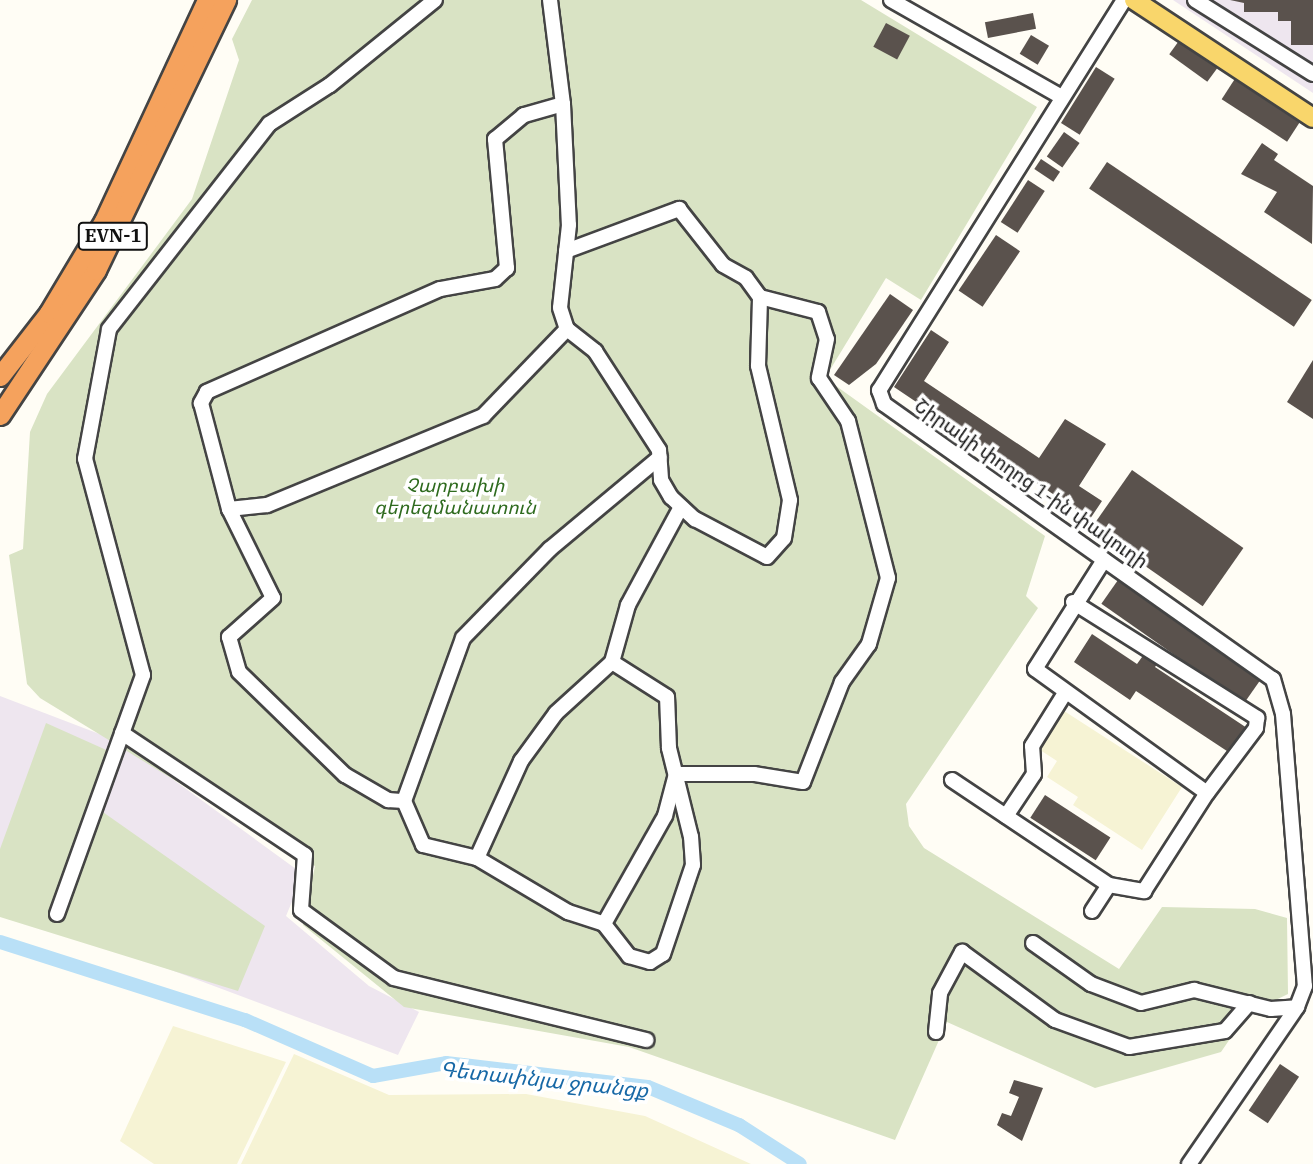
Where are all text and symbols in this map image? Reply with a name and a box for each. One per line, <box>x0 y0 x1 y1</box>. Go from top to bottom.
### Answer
road number: EVN-1 <box>76 222 150 250</box>
street label: Շիրակի փողոց 1-ին փակուղի <box>910 394 1152 574</box>
park label: Չարբախի գերեզմանատուն <box>374 475 536 519</box>
water label: Գետափնյա ջրանցք <box>439 1056 649 1102</box>

